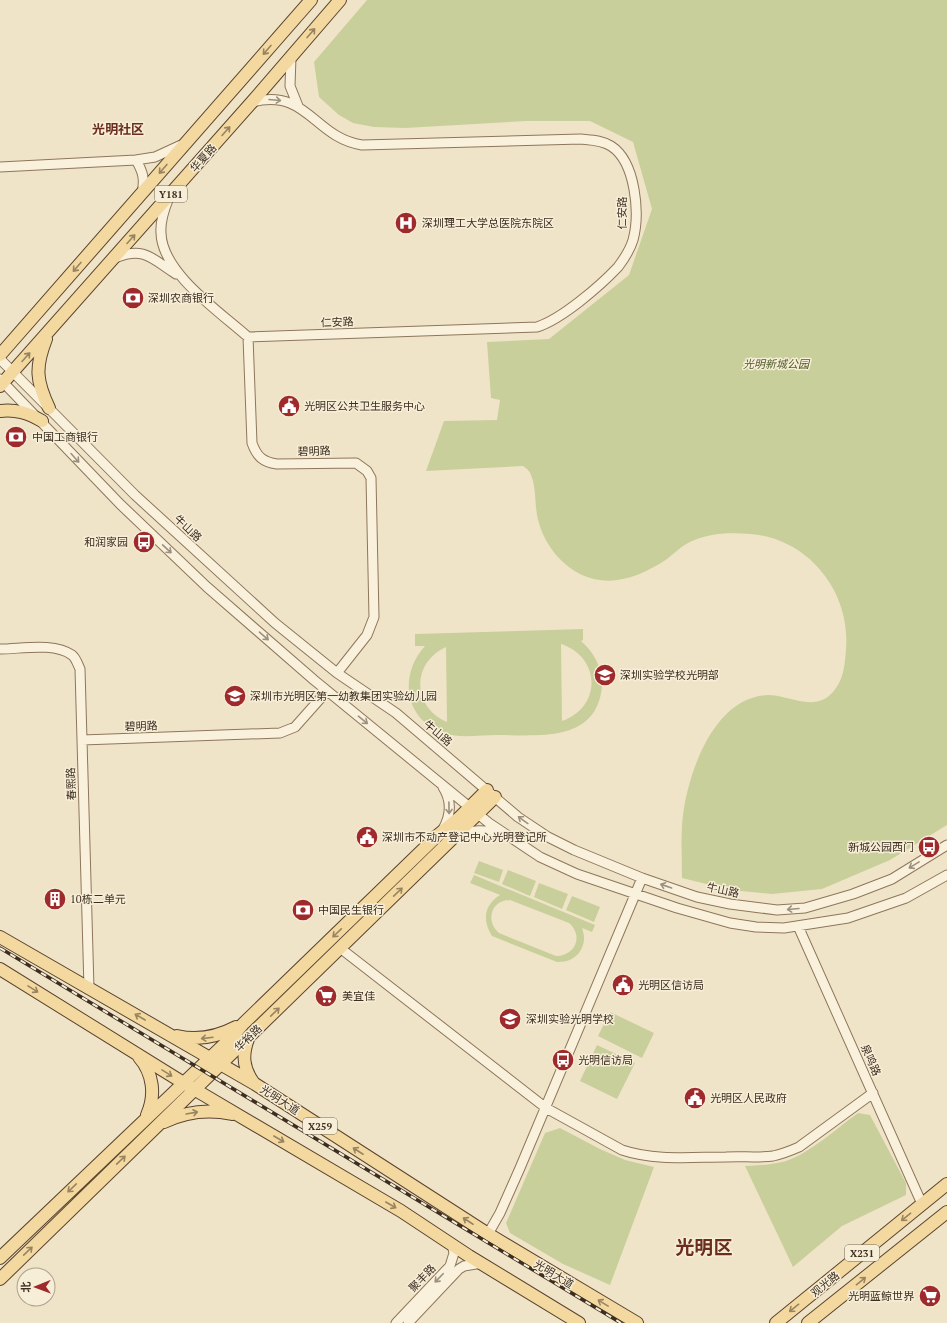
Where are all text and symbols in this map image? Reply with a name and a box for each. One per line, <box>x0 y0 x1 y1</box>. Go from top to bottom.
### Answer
one-way arrow <box>307 28 316 38</box>
one-way arrow <box>263 45 272 56</box>
one-way arrow <box>268 96 281 103</box>
district label: 光明社区 <box>92 120 144 138</box>
one-way arrow <box>222 126 231 136</box>
street label: 华夏路 <box>187 141 219 175</box>
one-way arrow <box>159 164 168 174</box>
road number: Y181 <box>155 186 187 202</box>
street label: 仁安路 <box>615 197 629 230</box>
hospital icon: 深圳理工大学总医院东院区 <box>393 210 419 236</box>
place label: 深圳理工大学总医院东院区 <box>422 216 554 230</box>
one-way arrow <box>126 234 135 244</box>
one-way arrow <box>73 262 82 272</box>
bank icon: 深圳农商银行 <box>120 285 146 311</box>
place label: 深圳农商银行 <box>148 291 214 305</box>
street label: 仁安路 <box>320 314 354 330</box>
one-way arrow <box>21 352 31 362</box>
park label: 光明新城公园 <box>743 357 811 371</box>
public building icon: 光明区公共卫生服务中心 <box>276 393 302 419</box>
place label: 光明区公共卫生服务中心 <box>304 399 425 413</box>
bank icon: 中国工商银行 <box>3 424 29 450</box>
place label: 中国工商银行 <box>32 430 98 444</box>
street label: 碧明路 <box>297 443 331 459</box>
one-way arrow <box>70 452 79 462</box>
street label: 牛山路 <box>171 512 205 544</box>
bus stop icon: 和润家园 <box>131 529 157 555</box>
place label: 和润家园 <box>84 535 128 549</box>
one-way arrow <box>162 545 172 554</box>
one-way arrow <box>258 632 269 641</box>
school or university icon: 深圳实验学校光明部 <box>592 662 618 688</box>
place label: 深圳实验学校光明部 <box>620 668 719 682</box>
school or university icon: 深圳市光明区第一幼教集团实验幼儿园 <box>222 683 248 709</box>
place label: 深圳市光明区第一幼教集团实验幼儿园 <box>250 689 437 703</box>
one-way arrow <box>358 715 369 724</box>
street label: 牛山路 <box>421 717 455 749</box>
street label: 碧明路 <box>124 718 158 734</box>
street label: 春熙路 <box>63 767 79 801</box>
one-way arrow <box>445 801 453 814</box>
one-way arrow <box>517 816 528 824</box>
public building icon: 深圳市不动产登记中心光明登记所 <box>354 824 380 850</box>
place label: 深圳市不动产登记中心光明登记所 <box>382 830 547 844</box>
bus stop icon: 新城公园西门 <box>916 834 942 860</box>
place label: 新城公园西门 <box>848 840 914 854</box>
one-way arrow <box>908 862 920 870</box>
street label: 牛山路 <box>705 880 741 900</box>
one-way arrow <box>659 882 672 889</box>
building icon: 10栋二单元 <box>42 886 68 912</box>
one-way arrow <box>393 887 403 897</box>
place label: 10栋二单元 <box>70 892 126 906</box>
bank icon: 中国民生银行 <box>290 897 316 923</box>
place label: 中国民生银行 <box>318 903 384 917</box>
one-way arrow <box>787 905 800 913</box>
one-way arrow <box>332 928 342 938</box>
public building icon: 光明区信访局 <box>610 972 636 998</box>
place label: 光明区信访局 <box>638 978 704 992</box>
supermarket icon: 美宜佳 <box>313 983 339 1009</box>
one-way arrow <box>27 985 38 993</box>
place label: 美宜佳 <box>342 989 375 1003</box>
school or university icon: 深圳实验光明学校 <box>497 1006 523 1032</box>
one-way arrow <box>270 1007 280 1017</box>
place label: 深圳实验光明学校 <box>526 1012 614 1026</box>
one-way arrow <box>134 1013 146 1021</box>
street label: 华裕路 <box>231 1022 265 1054</box>
one-way arrow <box>201 1034 214 1042</box>
street label: 泉鸣路 <box>858 1042 884 1078</box>
bus stop icon: 光明信访局 <box>550 1047 576 1073</box>
place label: 光明信访局 <box>578 1053 633 1067</box>
one-way arrow <box>161 1069 173 1077</box>
street label: 光明大道 <box>258 1082 302 1118</box>
public building icon: 光明区人民政府 <box>682 1085 708 1111</box>
place label: 光明区人民政府 <box>710 1091 787 1105</box>
one-way arrow <box>185 1109 198 1117</box>
road number: X259 <box>303 1118 337 1134</box>
one-way arrow <box>273 1135 285 1143</box>
one-way arrow <box>353 1147 364 1155</box>
one-way arrow <box>116 1156 126 1165</box>
one-way arrow <box>67 1183 77 1193</box>
one-way arrow <box>385 1201 397 1209</box>
one-way arrow <box>900 1213 911 1222</box>
one-way arrow <box>462 1217 474 1225</box>
district label: 光明区 <box>675 1234 733 1259</box>
road number: X231 <box>845 1245 879 1261</box>
one-way arrow <box>23 1247 33 1256</box>
street label: 光明大道 <box>532 1257 576 1291</box>
street label: 聚丰路 <box>406 1261 438 1295</box>
north arrow <box>16 1267 56 1307</box>
street label: 观光路 <box>808 1268 842 1300</box>
one-way arrow <box>434 1273 443 1283</box>
one-way arrow <box>855 1277 866 1285</box>
text: 北 <box>19 1282 33 1293</box>
supermarket icon: 光明蓝鲸世界 <box>917 1283 943 1309</box>
place label: 光明蓝鲸世界 <box>848 1289 915 1303</box>
one-way arrow <box>598 1299 609 1307</box>
one-way arrow <box>789 1304 800 1313</box>

